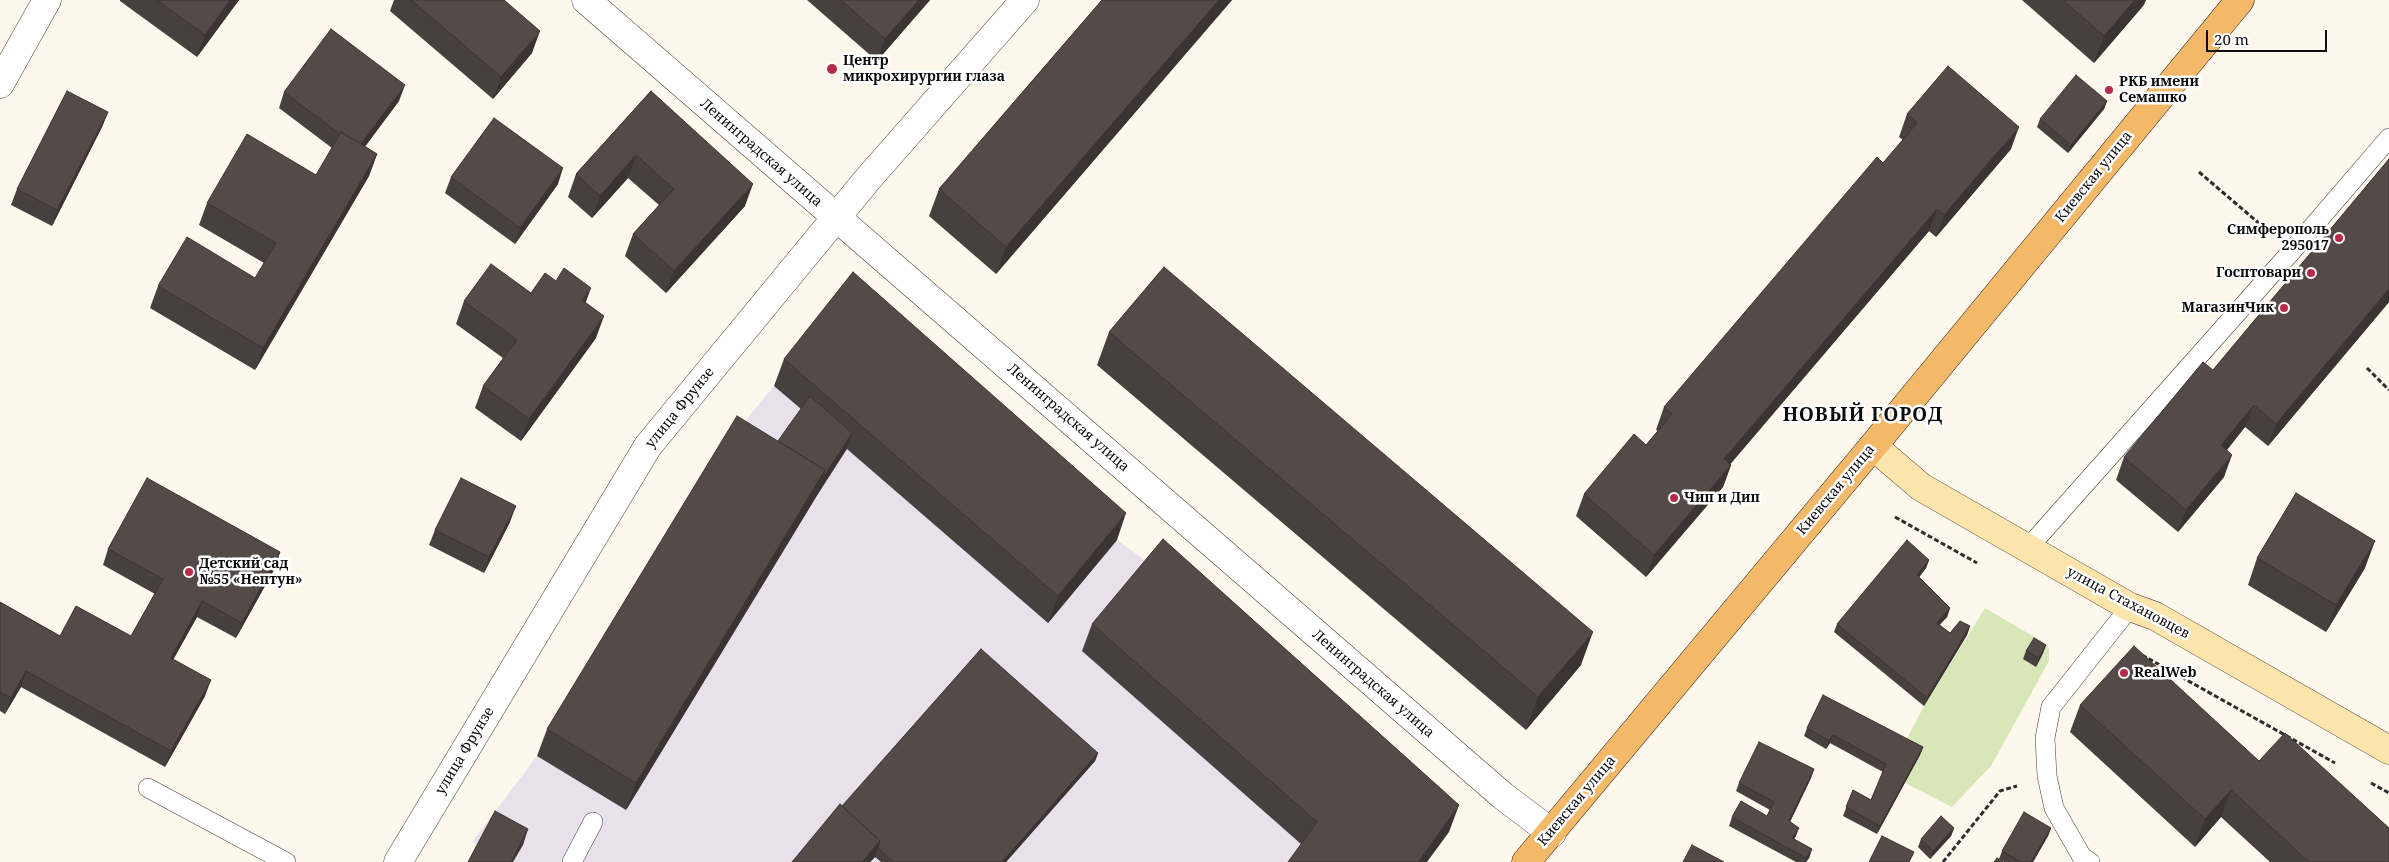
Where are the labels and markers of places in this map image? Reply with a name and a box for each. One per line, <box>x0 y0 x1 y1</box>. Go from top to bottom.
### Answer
place label: Центр микрохирургии глаза <box>843 53 1005 85</box>
marker: Центр микрохирургии глаза <box>825 62 839 76</box>
place label: РКБ имени Семашко <box>2119 74 2199 106</box>
marker: РКБ имени Семашко <box>2103 84 2115 96</box>
place label: Симферополь 295017 <box>2227 222 2329 254</box>
marker: Симферополь 295017 <box>2333 232 2345 244</box>
place label: Госптовари <box>2216 265 2301 281</box>
marker: Госптовари <box>2305 267 2317 279</box>
place label: МагазинЧик <box>2182 300 2274 316</box>
marker: МагазинЧик <box>2278 302 2290 314</box>
place label: Чип и Дип <box>1684 490 1760 506</box>
marker: Чип и Дип <box>1668 492 1680 504</box>
place label: Детский сад №55 «Нептун» <box>199 556 303 588</box>
marker: Детский сад №55 «Нептун» <box>183 566 195 578</box>
place label: RealWeb <box>2134 665 2196 681</box>
marker: RealWeb <box>2118 667 2130 679</box>

